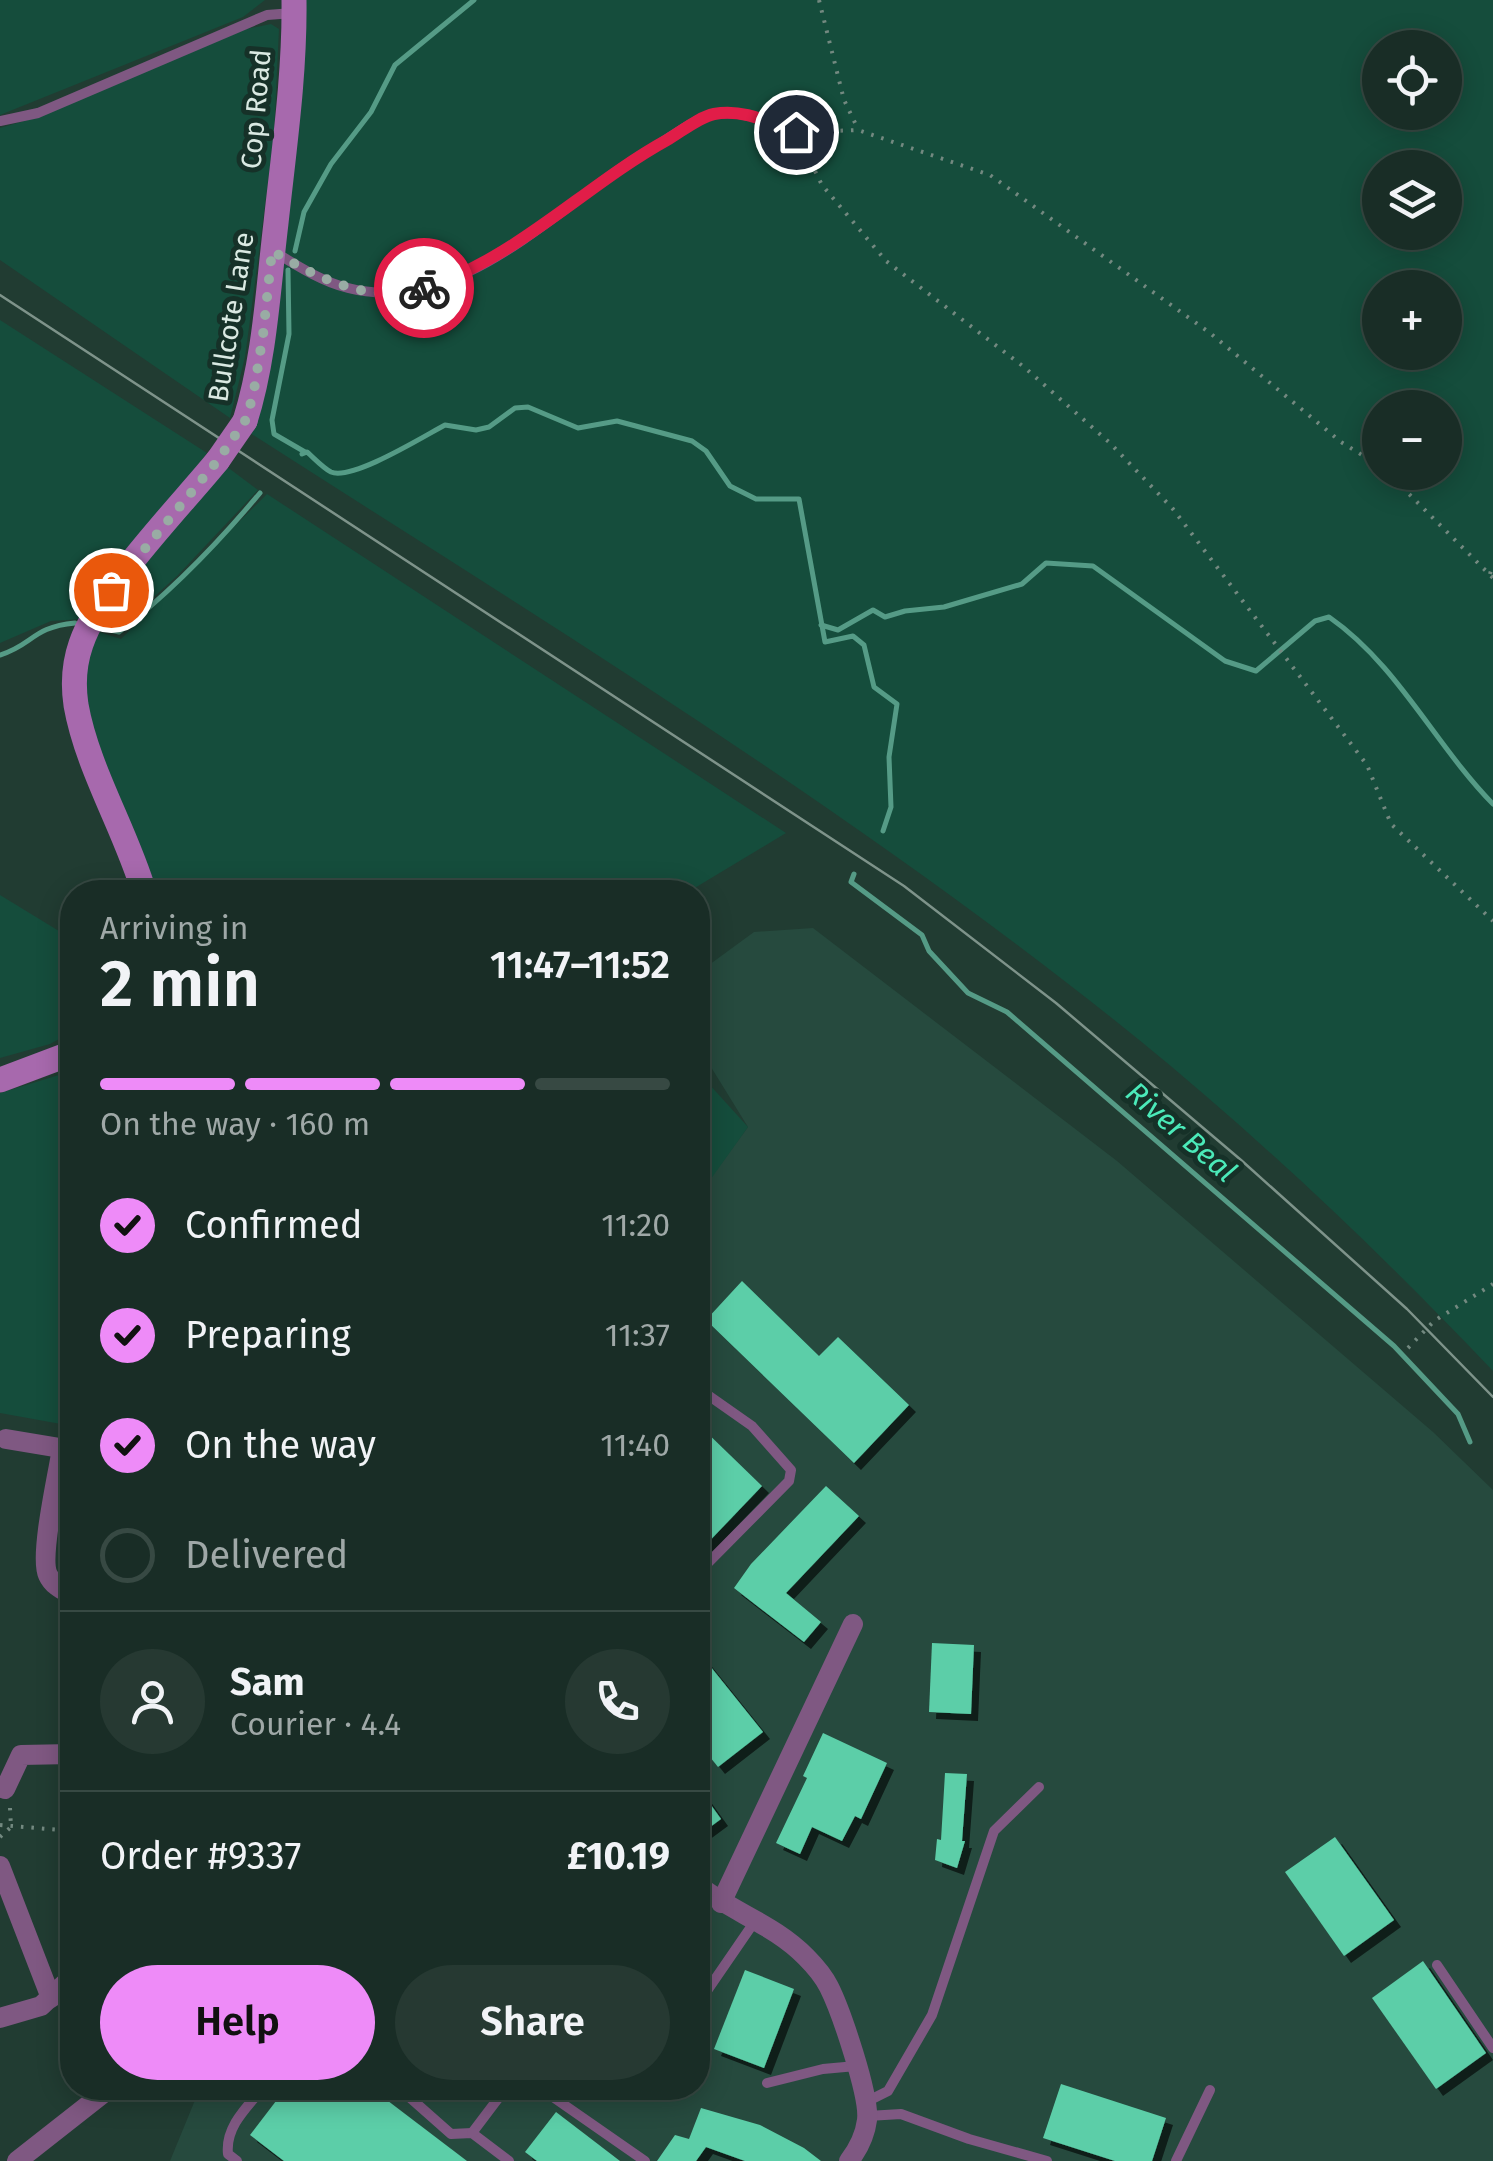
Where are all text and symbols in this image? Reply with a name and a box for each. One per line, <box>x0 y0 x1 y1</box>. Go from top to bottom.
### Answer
map controls <box>1362 30 1462 490</box>
button: locate <box>1362 30 1462 130</box>
street label: Cop Road <box>234 48 278 170</box>
pin <box>754 90 839 175</box>
icon: home <box>769 105 824 160</box>
button: layers <box>1362 150 1462 250</box>
street label: Bullcote Lane <box>201 230 261 404</box>
courier <box>374 238 474 338</box>
icon: bike <box>397 261 452 316</box>
button: + <box>1362 270 1462 370</box>
button: − <box>1362 390 1462 490</box>
pin <box>69 548 154 633</box>
icon: bag <box>84 563 139 618</box>
text: Arriving in <box>100 909 248 947</box>
text: 11:47–11:52 <box>490 942 670 988</box>
text: 2 min <box>100 945 260 1023</box>
water label: River Beal <box>1118 1074 1244 1190</box>
text: On the way · 160 m <box>100 1105 370 1143</box>
icon: check <box>100 1198 155 1253</box>
text: Confirmed <box>185 1202 363 1248</box>
text: 11:20 <box>601 1206 670 1244</box>
icon: check <box>100 1308 155 1363</box>
text: Preparing <box>185 1312 351 1358</box>
text: 11:37 <box>605 1316 670 1354</box>
icon: check <box>100 1418 155 1473</box>
text: On the way <box>185 1422 376 1468</box>
text: 11:40 <box>600 1426 670 1464</box>
text: Delivered <box>185 1532 348 1578</box>
button: person <box>100 1649 205 1754</box>
button: phone <box>565 1649 670 1754</box>
text: Sam <box>230 1659 305 1705</box>
text: Courier · 4.4 <box>230 1705 401 1743</box>
text: Order #9337 <box>100 1833 301 1879</box>
text: £10.19 <box>567 1833 670 1879</box>
button: Help <box>100 1965 375 2080</box>
button: Share <box>395 1965 670 2080</box>

